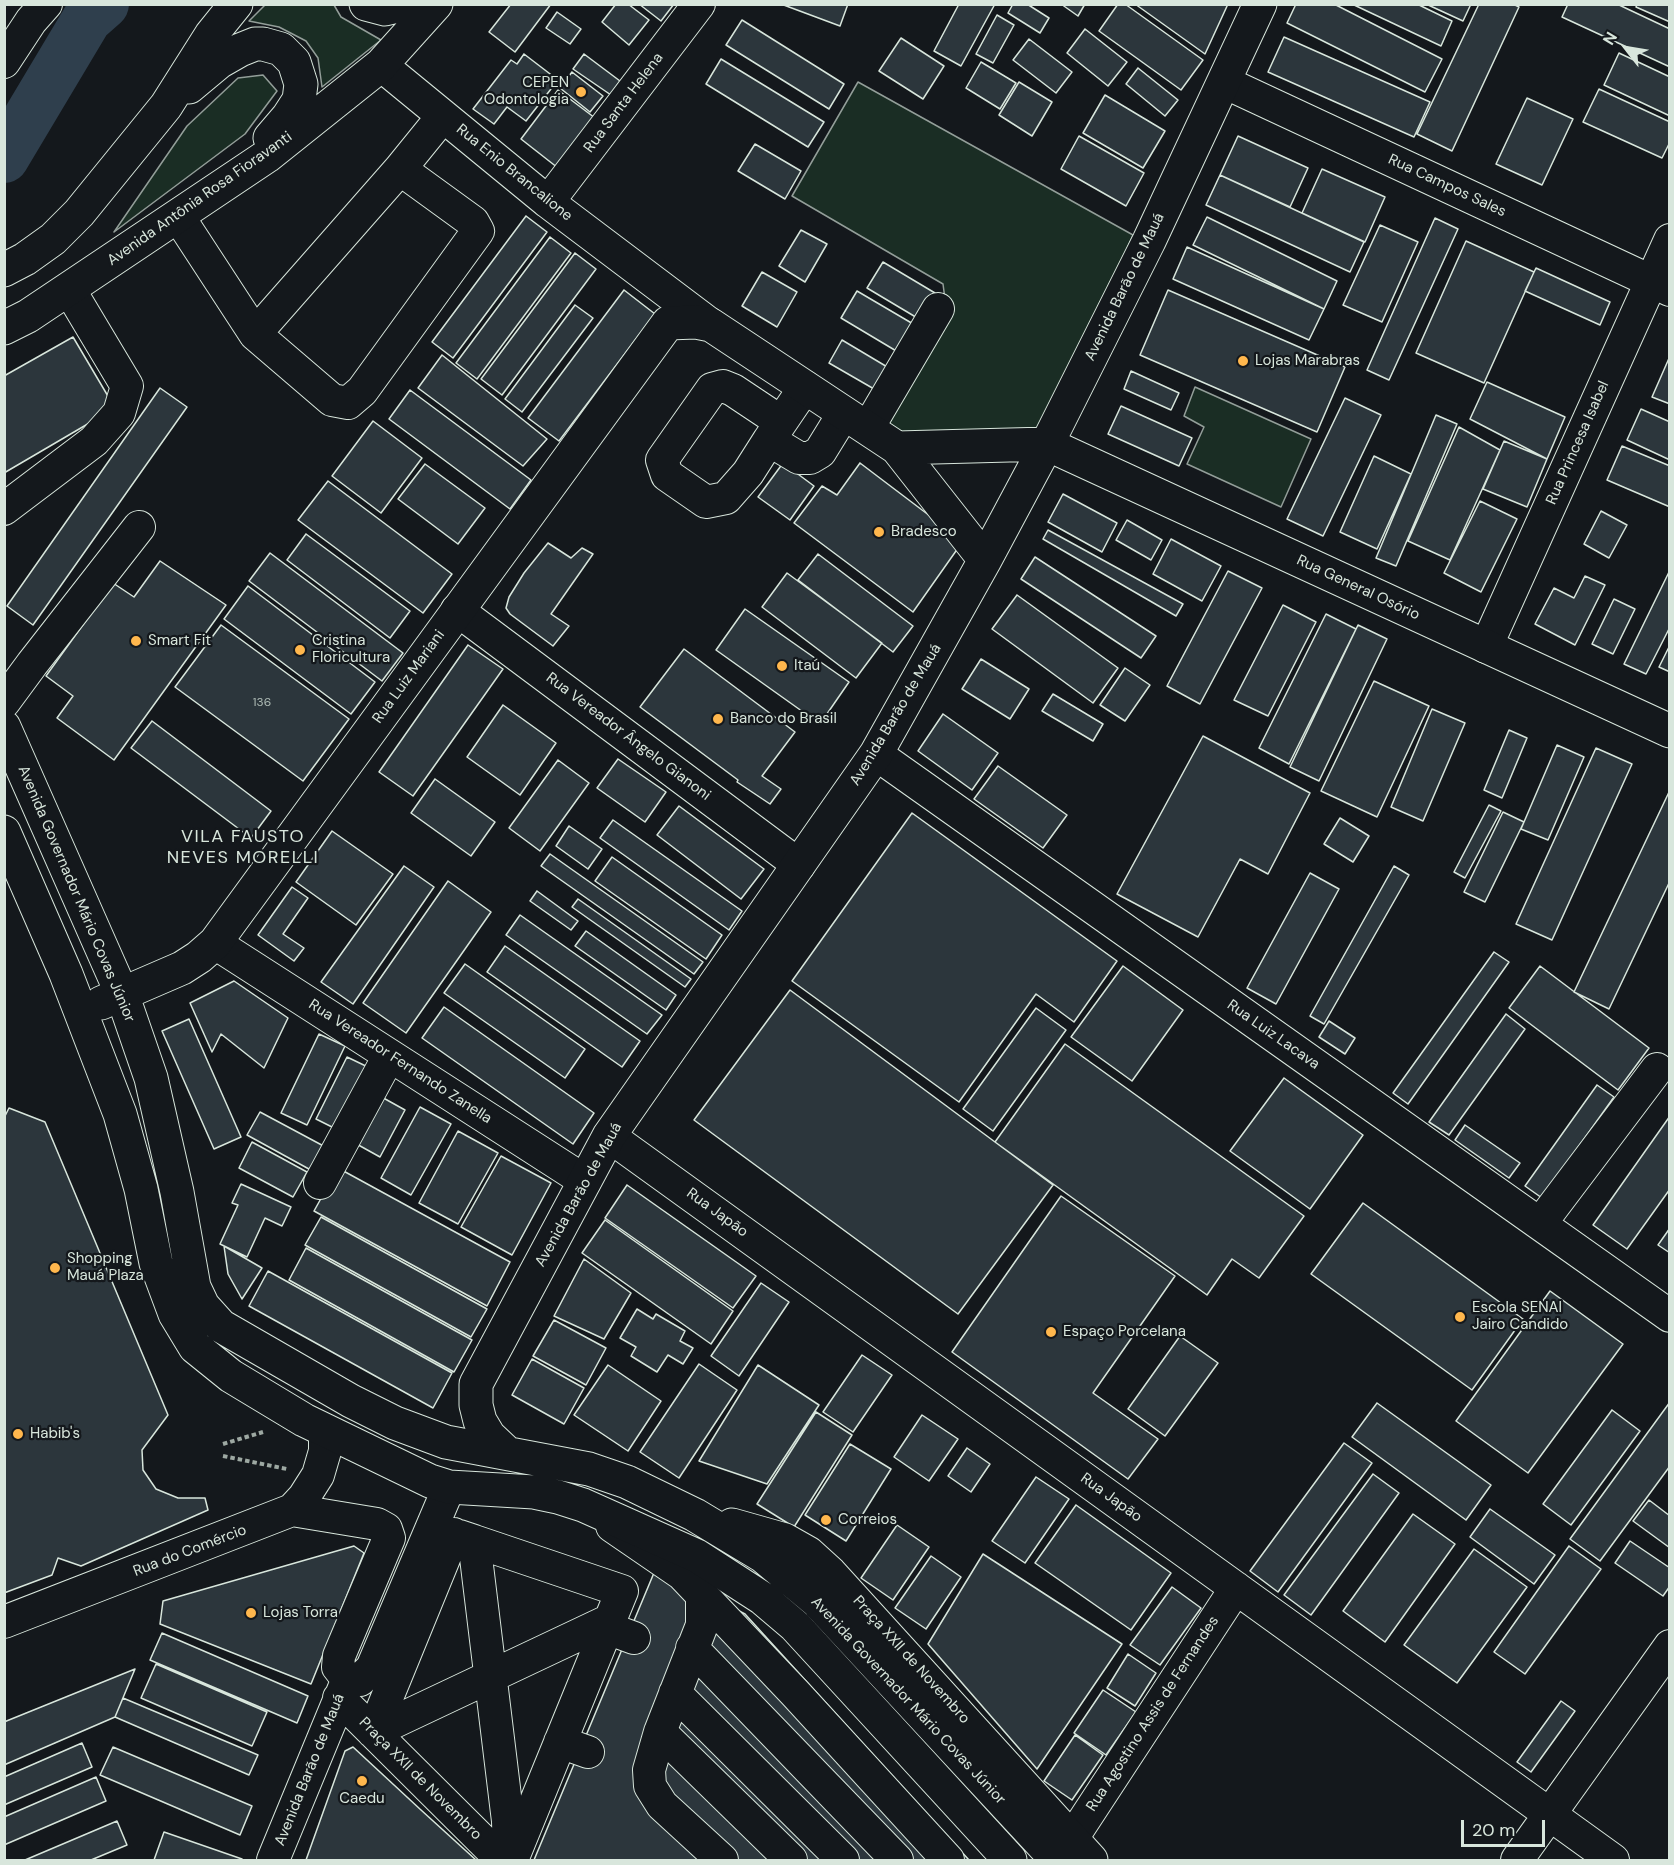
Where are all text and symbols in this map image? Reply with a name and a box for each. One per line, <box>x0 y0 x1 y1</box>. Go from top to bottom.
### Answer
north arrow <box>1596 18 1656 78</box>
text: N <box>1598 28 1622 49</box>
street label: Rua Santa Helena <box>581 49 667 157</box>
place label: CEPEN Odontologia <box>484 74 569 109</box>
marker: CEPEN Odontologia <box>574 85 588 99</box>
street label: Rua Enio Brancalione <box>452 121 576 225</box>
street label: Avenida Antônia Rosa Fioravanti <box>104 128 296 270</box>
street label: Rua Campos Sales <box>1385 151 1509 221</box>
street label: Avenida Barão de Mauá <box>1081 210 1169 364</box>
place label: Lojas Marabras <box>1255 352 1360 370</box>
marker: Lojas Marabras <box>1236 354 1250 368</box>
street label: Rua Princesa Isabel <box>1543 378 1613 508</box>
place label: Bradesco <box>891 523 957 541</box>
marker: Bradesco <box>872 525 886 539</box>
street label: Rua General Osório <box>1294 552 1422 624</box>
street label: Rua Luiz Mariani <box>369 627 449 727</box>
place label: Smart Fit <box>148 632 211 650</box>
place label: Cristina Floricultura <box>312 632 390 667</box>
marker: Smart Fit <box>129 634 143 648</box>
street label: Avenida Barão de Mauá <box>847 641 945 789</box>
marker: Cristina Floricultura <box>293 643 307 657</box>
place label: Itaú <box>794 657 820 675</box>
marker: Itaú <box>775 659 789 673</box>
street label: Rua Vereador Ângelo Gianoni <box>542 669 714 805</box>
house number: 136 <box>253 696 271 710</box>
place label: Banco do Brasil <box>730 710 837 728</box>
marker: Banco do Brasil <box>711 712 725 726</box>
street label: Avenida Governador Mário Covas Júnior <box>14 763 138 1025</box>
district label: VILA FAUSTO NEVES MORELLI <box>167 826 319 868</box>
street label: Rua Vereador Fernando Zanella <box>305 996 495 1128</box>
street label: Rua Luiz Lacava <box>1223 996 1323 1074</box>
street label: Avenida Barão de Mauá <box>532 1120 626 1270</box>
street label: Rua Japão <box>683 1185 751 1241</box>
place label: Shopping Mauá Plaza <box>67 1250 144 1285</box>
marker: Shopping Mauá Plaza <box>48 1261 62 1275</box>
place label: Escola SENAI Jairo Candido <box>1472 1299 1568 1334</box>
marker: Escola SENAI Jairo Candido <box>1453 1310 1467 1324</box>
place label: Espaço Porcelana <box>1063 1323 1186 1341</box>
marker: Espaço Porcelana <box>1044 1325 1058 1339</box>
place label: Habib's <box>30 1425 80 1443</box>
marker: Habib's <box>11 1427 25 1441</box>
street label: Rua Japão <box>1077 1470 1145 1526</box>
place label: Correios <box>838 1511 897 1529</box>
marker: Correios <box>819 1513 833 1527</box>
street label: Rua do Comércio <box>131 1521 249 1581</box>
street label: Praça XXII de Novembro <box>849 1592 973 1728</box>
street label: Avenida Governador Mário Covas Júnior <box>807 1594 1009 1808</box>
place label: Lojas Torra <box>263 1604 338 1622</box>
marker: Lojas Torra <box>244 1606 258 1620</box>
street label: Rua Agostino Assis de Fernandes <box>1083 1613 1223 1815</box>
street label: Avenida Barão de Mauá <box>271 1691 349 1849</box>
street label: Praça XXII de Novembro <box>355 1714 485 1844</box>
marker: Caedu <box>355 1774 369 1788</box>
place label: Caedu <box>339 1790 385 1808</box>
scale bar <box>1464 1808 1548 1846</box>
text: 20 m <box>1472 1818 1515 1842</box>

